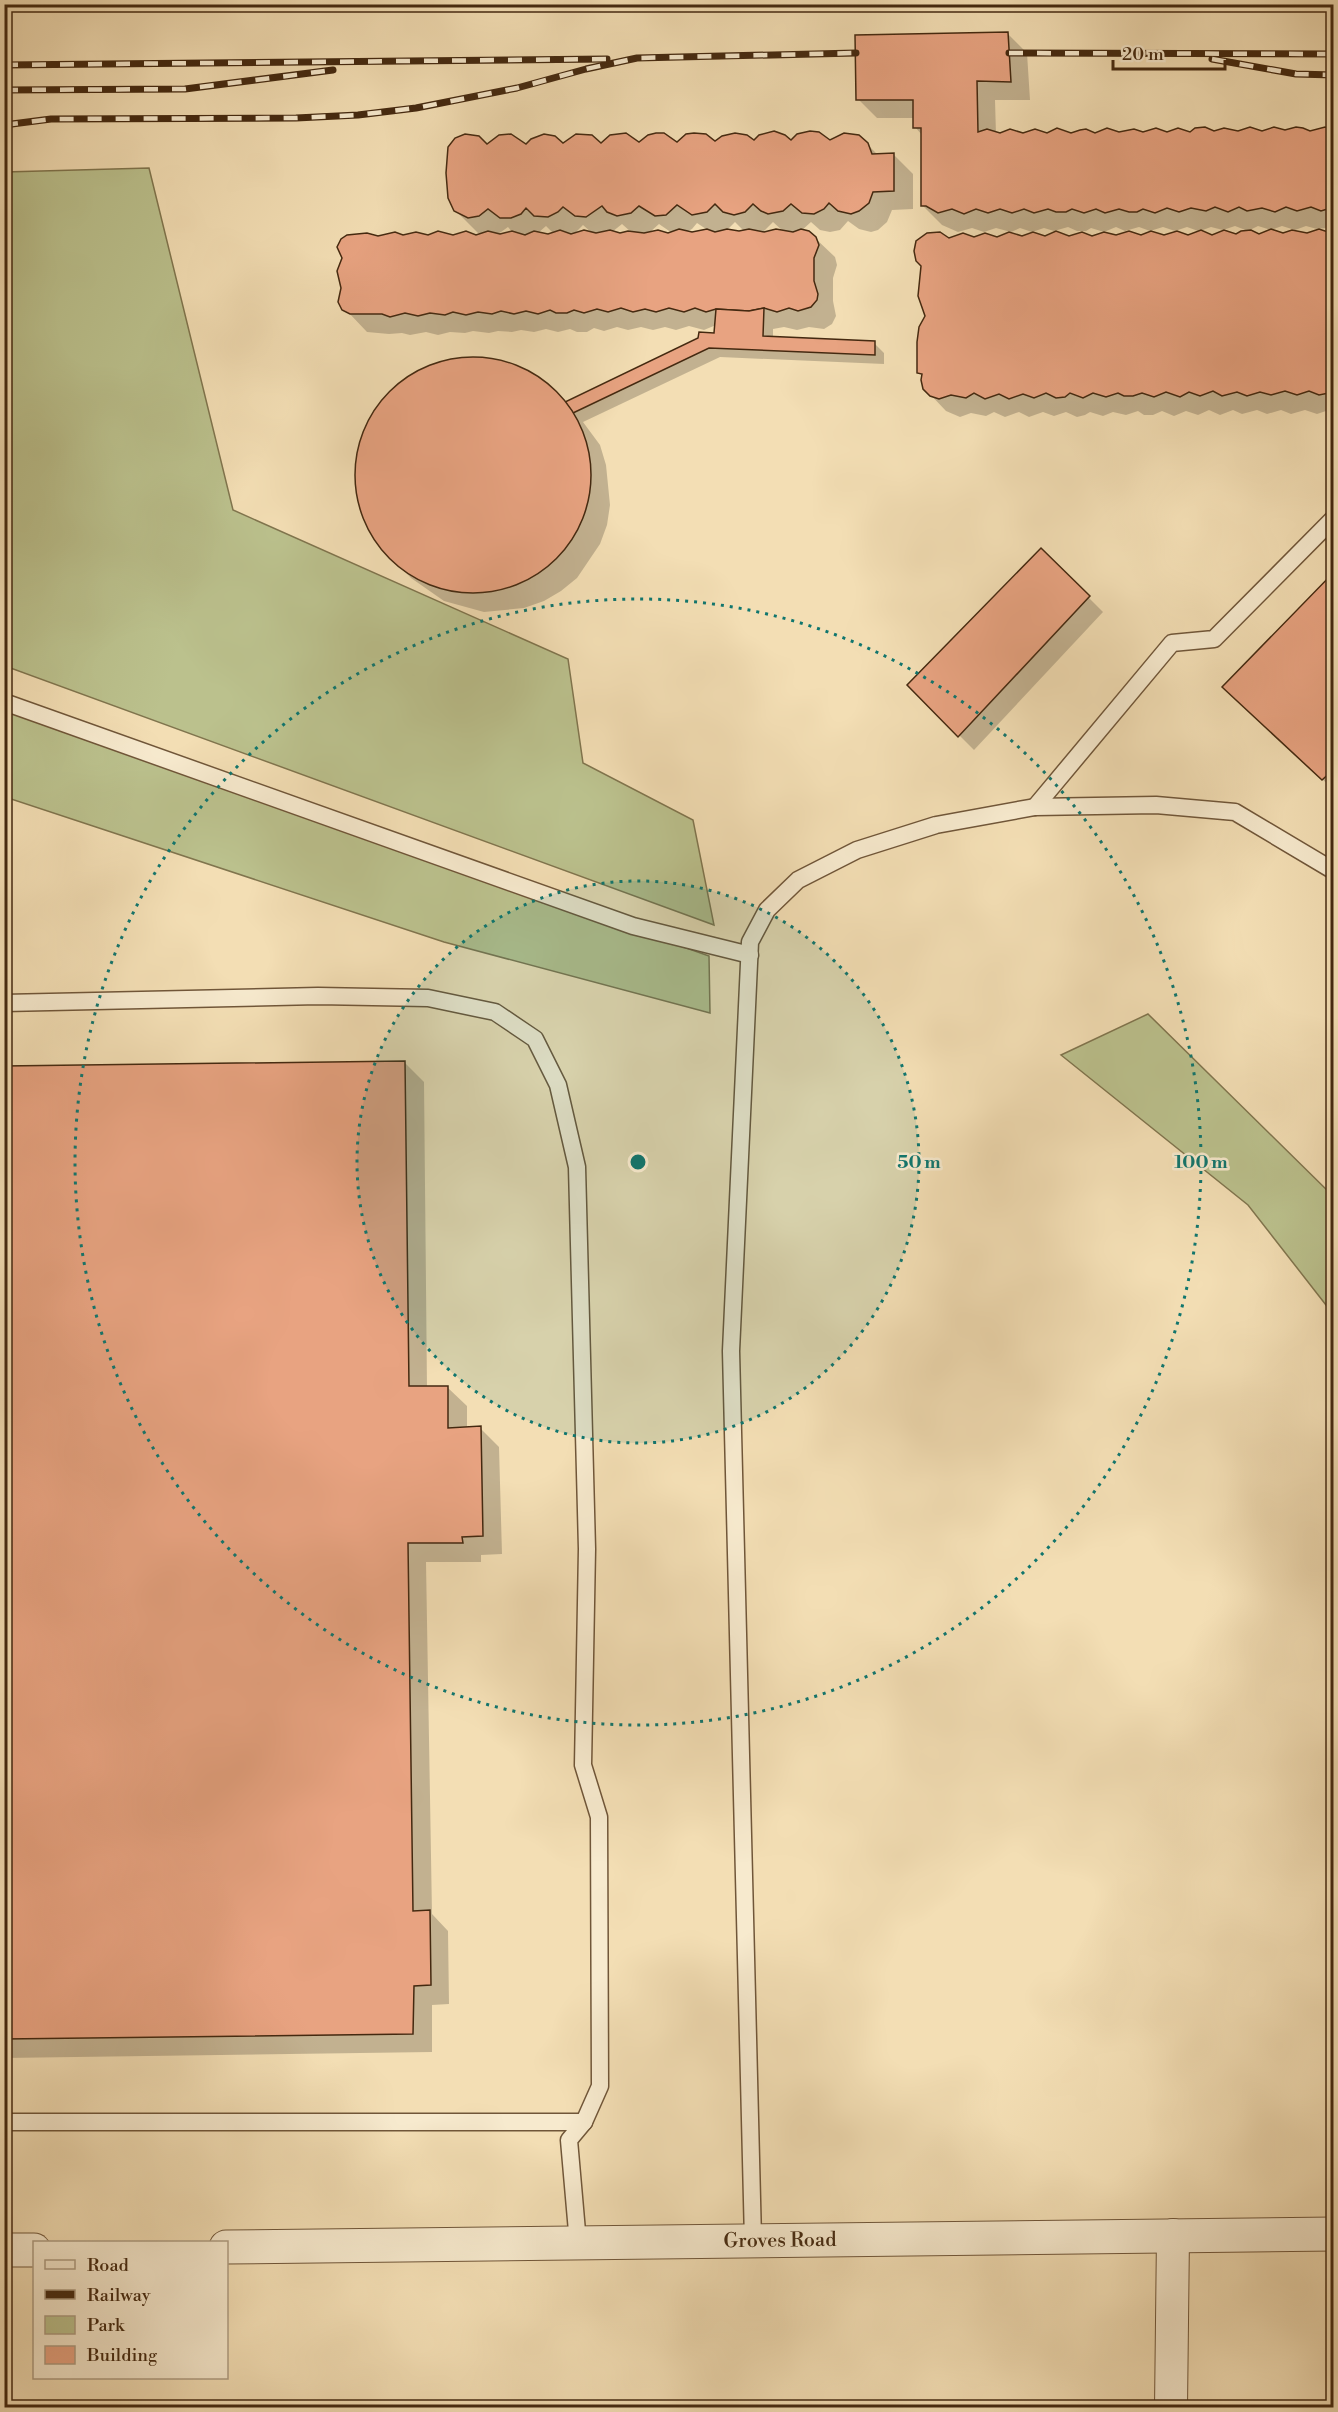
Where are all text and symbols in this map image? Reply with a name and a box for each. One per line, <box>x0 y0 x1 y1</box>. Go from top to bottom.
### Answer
scale bar <box>1113 33 1226 71</box>
text: 20 m <box>1122 43 1164 66</box>
text: 50 m <box>897 1151 941 1174</box>
text: 100 m <box>1174 1151 1228 1174</box>
centre of rings <box>628 1152 648 1172</box>
street label: Groves Road <box>723 2227 837 2254</box>
legend <box>33 2241 228 2379</box>
text: Road <box>87 2254 130 2277</box>
text: Railway <box>87 2284 151 2307</box>
text: Park <box>87 2314 126 2337</box>
text: Building <box>86 2344 158 2367</box>

